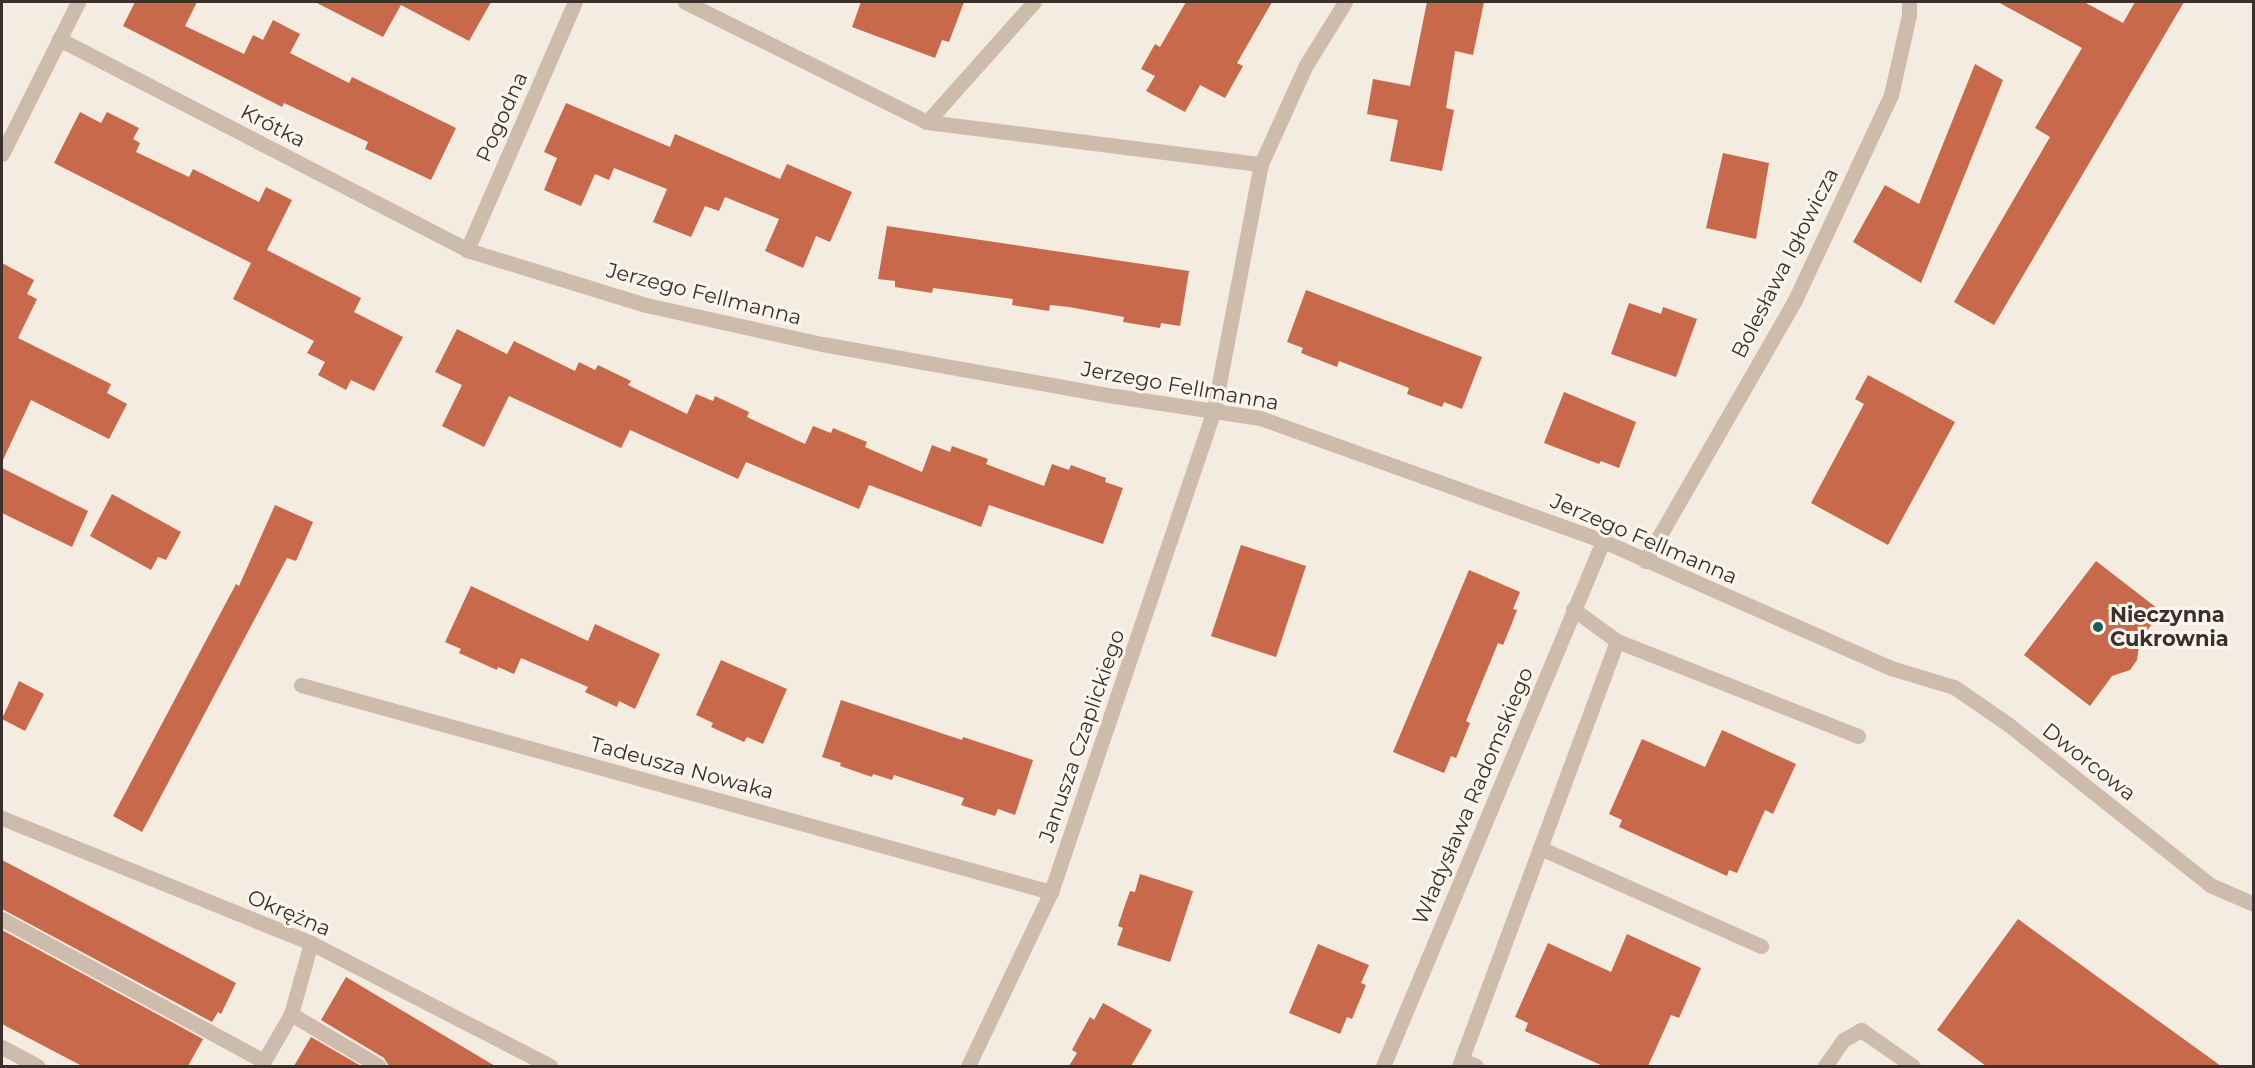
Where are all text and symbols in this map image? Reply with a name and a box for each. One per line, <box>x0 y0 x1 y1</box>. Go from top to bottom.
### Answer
street label: Pogodna <box>471 68 533 166</box>
street label: Krótka <box>236 99 310 153</box>
street label: Bolesława Igłowicza <box>1726 164 1844 362</box>
street label: Jerzego Fellmanna <box>604 258 804 330</box>
street label: Jerzego Fellmanna <box>1079 356 1281 416</box>
street label: Jerzego Fellmanna <box>1547 488 1741 590</box>
place label: Nieczynna Cukrownia <box>2110 602 2229 652</box>
marker: Nieczynna Cukrownia <box>2091 620 2105 634</box>
street label: Janusza Czaplickiego <box>1034 626 1130 846</box>
street label: Władysława Radomskiego <box>1407 664 1539 928</box>
street label: Dworcowa <box>2037 718 2141 806</box>
street label: Tadeusza Nowaka <box>588 731 776 805</box>
street label: Okrężna <box>244 884 334 942</box>

